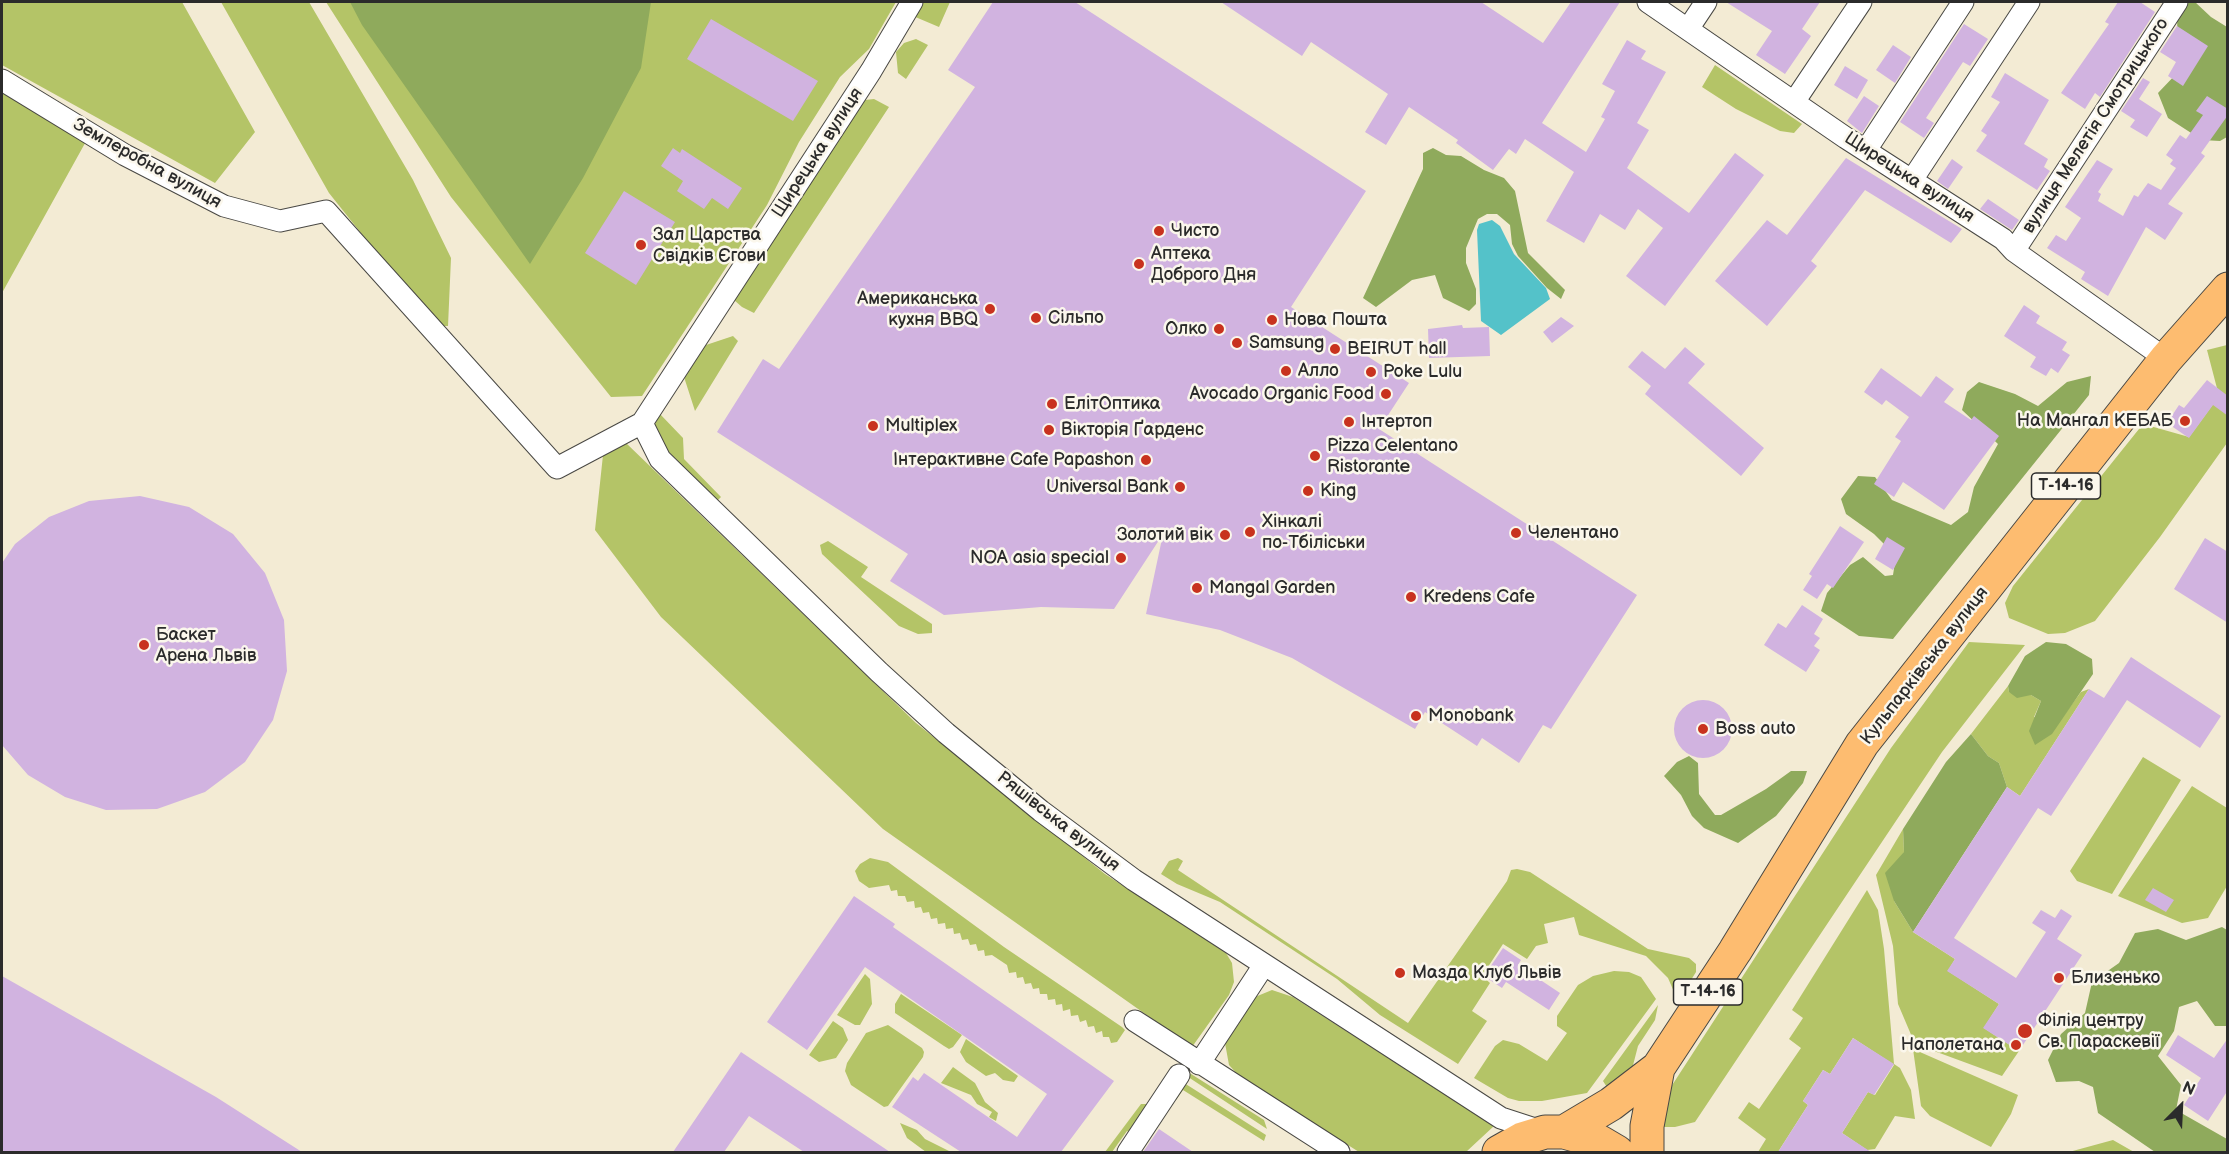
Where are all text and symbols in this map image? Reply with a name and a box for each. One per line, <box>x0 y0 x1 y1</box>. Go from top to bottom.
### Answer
street label: вулиця Мелетія Смотрицького <box>2018 14 2174 238</box>
street label: Щирецька вулиця <box>768 84 868 222</box>
street label: Землеробна вулиця <box>69 114 225 214</box>
street label: Щирецька вулиця <box>1840 128 1978 228</box>
place label: Чисто <box>1171 220 1219 242</box>
place label: Зал Царства Свідків Єгови <box>653 224 766 266</box>
marker: Чисто <box>1152 224 1166 238</box>
marker: Зал Царства Свідків Єгови <box>634 238 648 252</box>
place label: Аптека Доброго Дня <box>1151 243 1256 286</box>
marker: Аптека Доброго Дня <box>1132 257 1146 271</box>
place label: Американська кухня BBQ <box>857 288 978 330</box>
marker: Американська кухня BBQ <box>983 302 997 316</box>
place label: Сільпо <box>1048 307 1104 329</box>
place label: Нова Пошта <box>1284 309 1387 331</box>
marker: Сільпо <box>1029 311 1043 325</box>
marker: Нова Пошта <box>1265 313 1279 327</box>
place label: Олко <box>1165 318 1207 340</box>
marker: Олко <box>1212 322 1226 336</box>
place label: Samsung <box>1249 332 1324 354</box>
marker: Samsung <box>1230 336 1244 350</box>
place label: BEIRUT hall <box>1347 338 1447 360</box>
marker: BEIRUT hall <box>1328 342 1342 356</box>
place label: Алло <box>1298 360 1339 382</box>
place label: Poke Lulu <box>1383 361 1462 383</box>
marker: Алло <box>1279 364 1293 378</box>
marker: Poke Lulu <box>1364 365 1378 379</box>
place label: Avocado Organic Food <box>1189 383 1374 405</box>
marker: Avocado Organic Food <box>1379 387 1393 401</box>
place label: ЕлітОптика <box>1064 393 1160 415</box>
marker: ЕлітОптика <box>1045 397 1059 411</box>
place label: На Мангал КЕБАБ <box>2017 410 2173 432</box>
place label: Інтертоп <box>1361 411 1432 433</box>
marker: На Мангал КЕБАБ <box>2178 414 2192 428</box>
place label: Multiplex <box>885 415 958 437</box>
marker: Інтертоп <box>1342 415 1356 429</box>
marker: Multiplex <box>866 419 880 433</box>
place label: Вікторія Ґарденс <box>1061 419 1204 441</box>
marker: Вікторія Ґарденс <box>1042 423 1056 437</box>
place label: Pizza Celentano Ristorante <box>1327 435 1458 478</box>
place label: Інтерактивне Cafe Papashon <box>893 449 1134 471</box>
marker: Pizza Celentano Ristorante <box>1308 449 1322 463</box>
marker: Інтерактивне Cafe Papashon <box>1139 453 1153 467</box>
road number: Т-14-16 <box>2032 473 2100 499</box>
place label: Universal Bank <box>1046 476 1168 498</box>
marker: Universal Bank <box>1173 480 1187 494</box>
place label: King <box>1320 480 1356 502</box>
marker: King <box>1301 484 1315 498</box>
place label: Хінкалі по-Тбіліськи <box>1262 511 1365 554</box>
place label: Челентано <box>1528 522 1619 544</box>
place label: Золотий вік <box>1117 524 1213 546</box>
marker: Хінкалі по-Тбіліськи <box>1243 525 1257 539</box>
marker: Челентано <box>1509 526 1523 540</box>
marker: Золотий вік <box>1218 528 1232 542</box>
place label: NOA asia special <box>970 547 1109 569</box>
marker: NOA asia special <box>1114 551 1128 565</box>
place label: Mangal Garden <box>1209 577 1335 599</box>
marker: Mangal Garden <box>1190 581 1204 595</box>
street label: Кульпарківська вулиця <box>1857 583 1993 749</box>
place label: Kredens Cafe <box>1423 586 1535 608</box>
marker: Kredens Cafe <box>1404 590 1418 604</box>
place label: Баскет Арена Львів <box>156 624 256 666</box>
marker: Баскет Арена Львів <box>137 638 151 652</box>
place label: Monobank <box>1428 705 1513 727</box>
marker: Monobank <box>1409 709 1423 723</box>
place label: Boss auto <box>1715 718 1796 740</box>
marker: Boss auto <box>1696 722 1710 736</box>
street label: Ряшівська вулиця <box>992 767 1124 877</box>
place label: Мазда Клуб Львів <box>1412 962 1561 984</box>
marker: Мазда Клуб Львів <box>1393 966 1407 980</box>
place label: Близенько <box>2071 967 2160 989</box>
marker: Близенько <box>2052 971 2066 985</box>
road number: Т-14-16 <box>1674 979 1742 1005</box>
place label: Філія центру Св. Параскевії <box>2038 1010 2159 1052</box>
marker: Філія центру Св. Параскевії <box>2016 1022 2034 1040</box>
place label: Наполетана <box>1901 1034 2004 1056</box>
marker: Наполетана <box>2009 1038 2023 1052</box>
north arrow <box>2151 1076 2211 1136</box>
text: N <box>2179 1078 2198 1100</box>

